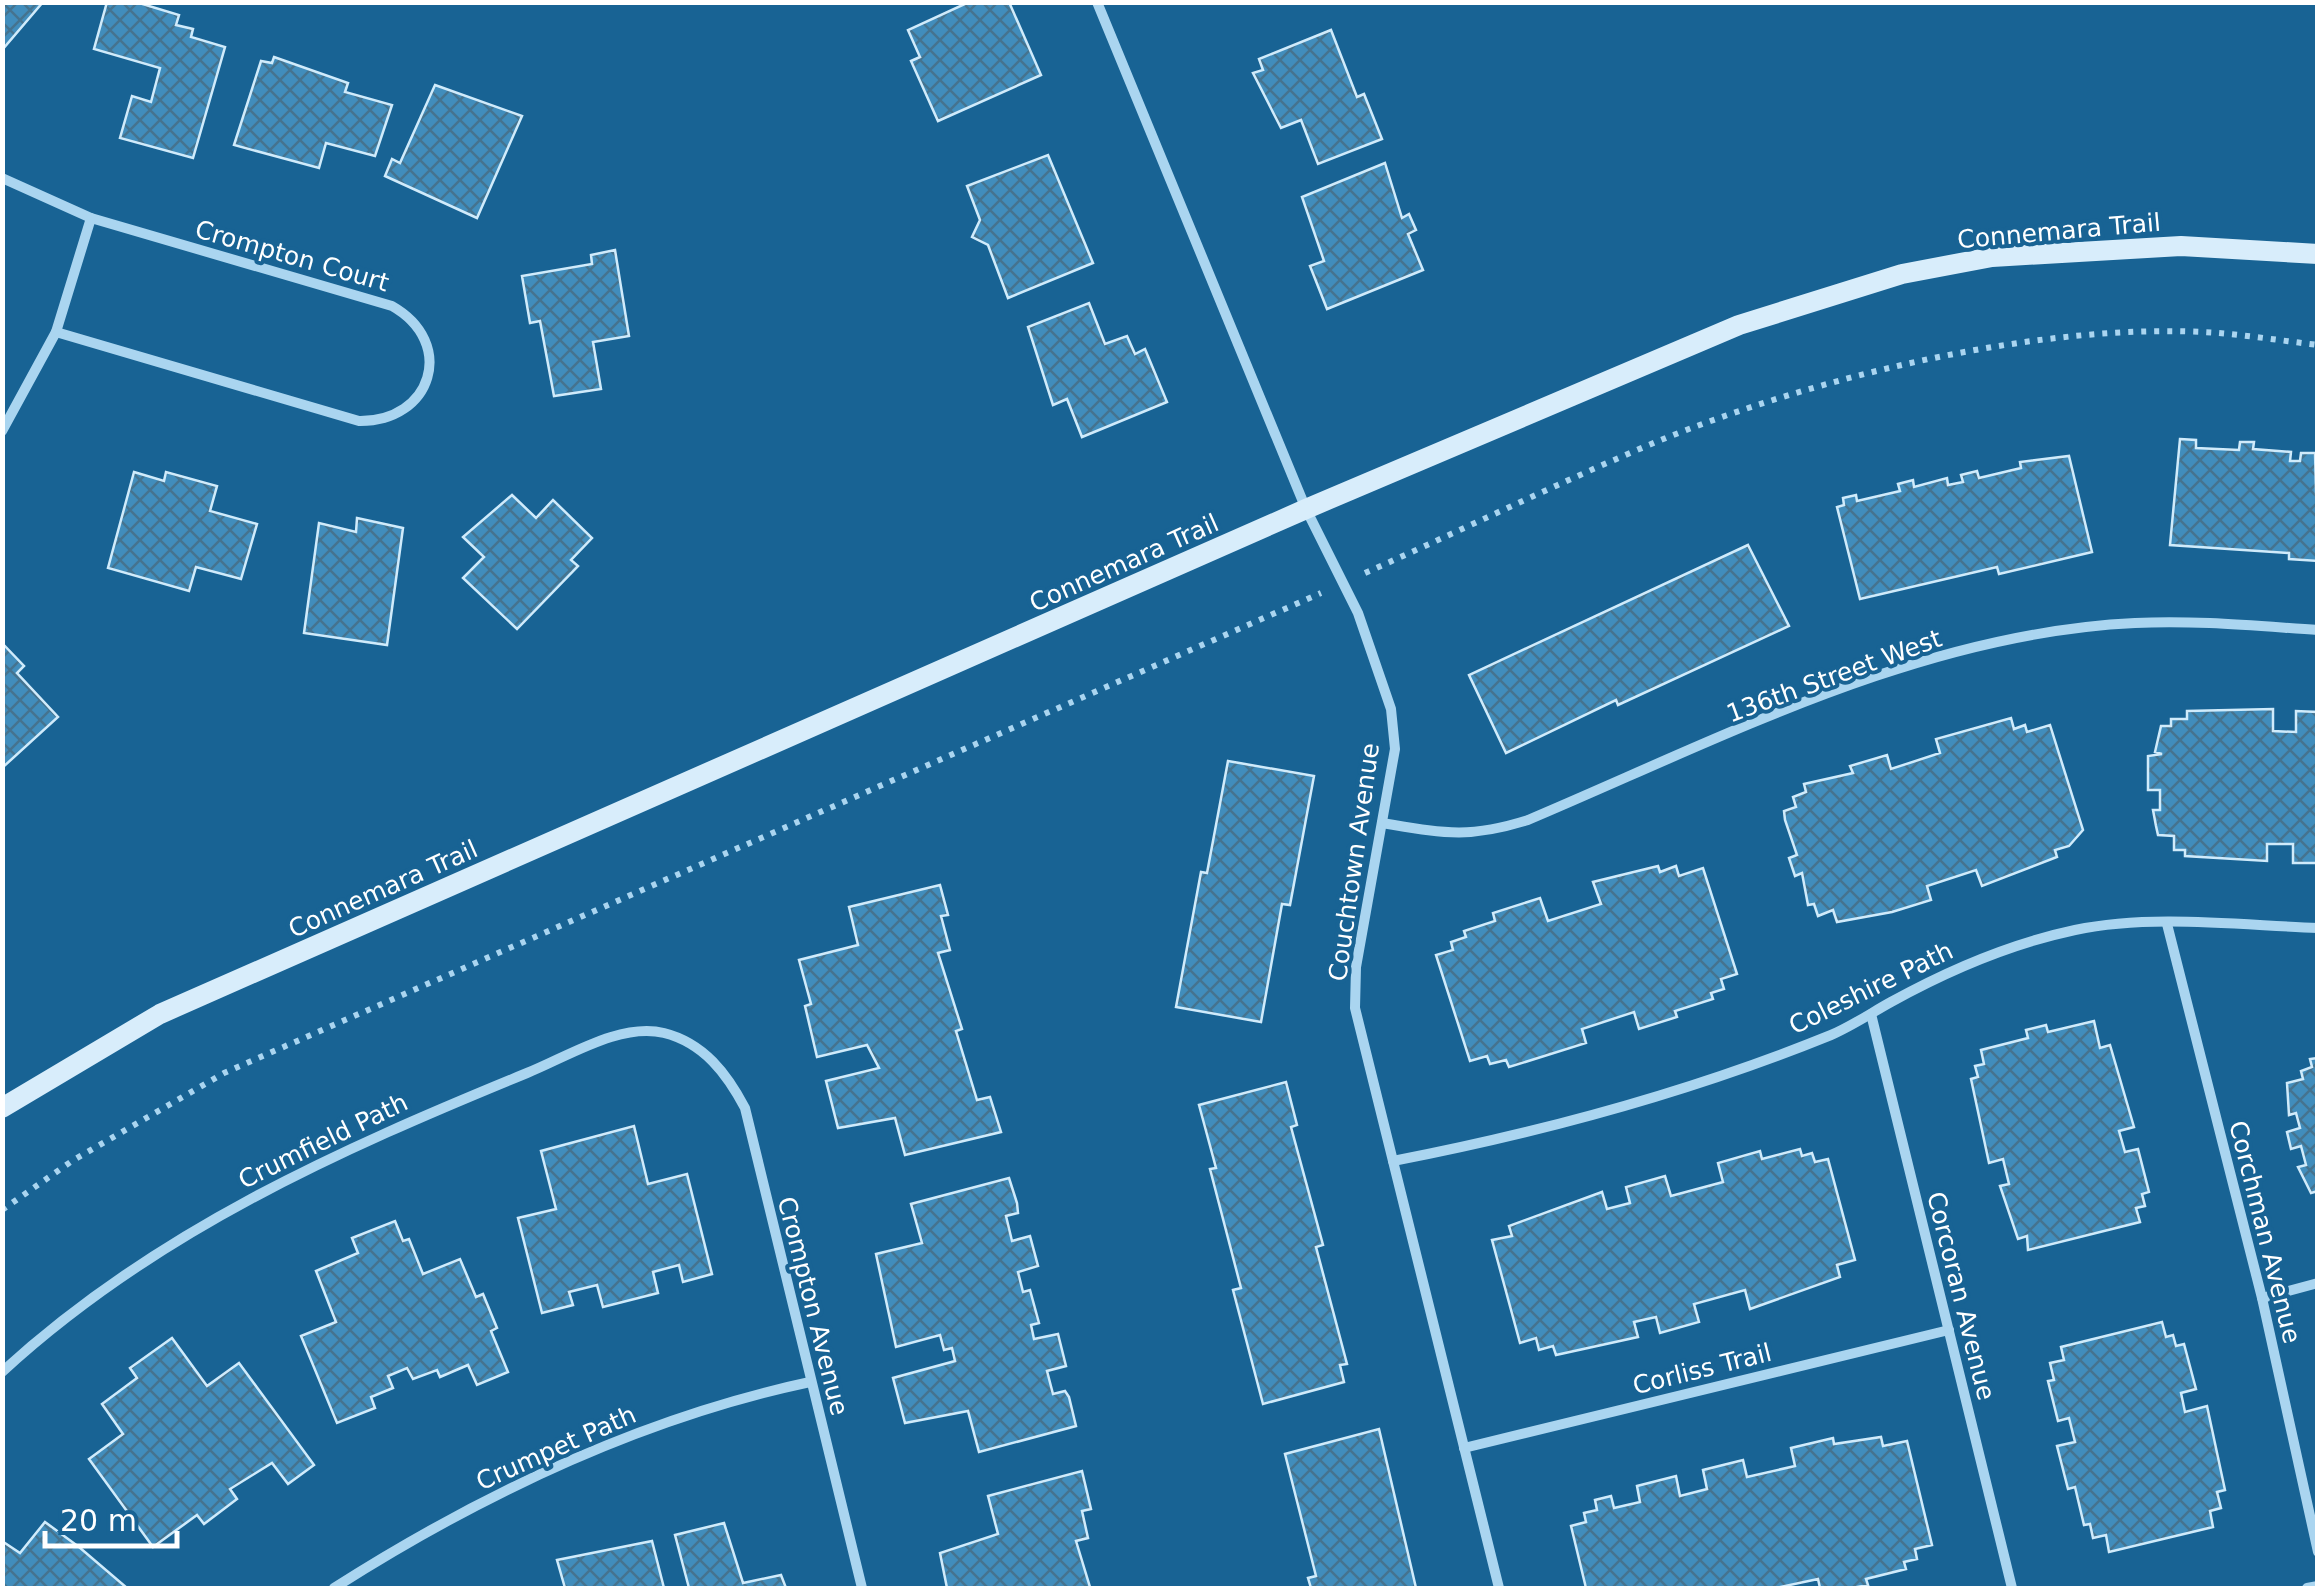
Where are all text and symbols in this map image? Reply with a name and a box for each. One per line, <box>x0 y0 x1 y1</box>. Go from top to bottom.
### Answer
street label: Connemara Trail <box>1956 208 2162 254</box>
street label: Crompton Court <box>192 214 392 298</box>
street label: Connemara Trail <box>1025 508 1223 618</box>
street label: 136th Street West <box>1723 624 1946 728</box>
street label: Couchtown Avenue <box>1323 741 1385 983</box>
street label: Connemara Trail <box>284 834 482 944</box>
street label: Coleshire Path <box>1784 936 1958 1040</box>
street label: Crumfield Path <box>234 1087 412 1195</box>
street label: Corchman Avenue <box>2223 1118 2307 1346</box>
street label: Corcoran Avenue <box>1921 1189 2001 1403</box>
street label: Crompton Avenue <box>772 1194 854 1418</box>
street label: Corliss Trail <box>1630 1338 1774 1400</box>
street label: Crumpet Path <box>472 1400 640 1496</box>
scale bar <box>45 1486 178 1548</box>
text: 20 m <box>60 1503 137 1538</box>

